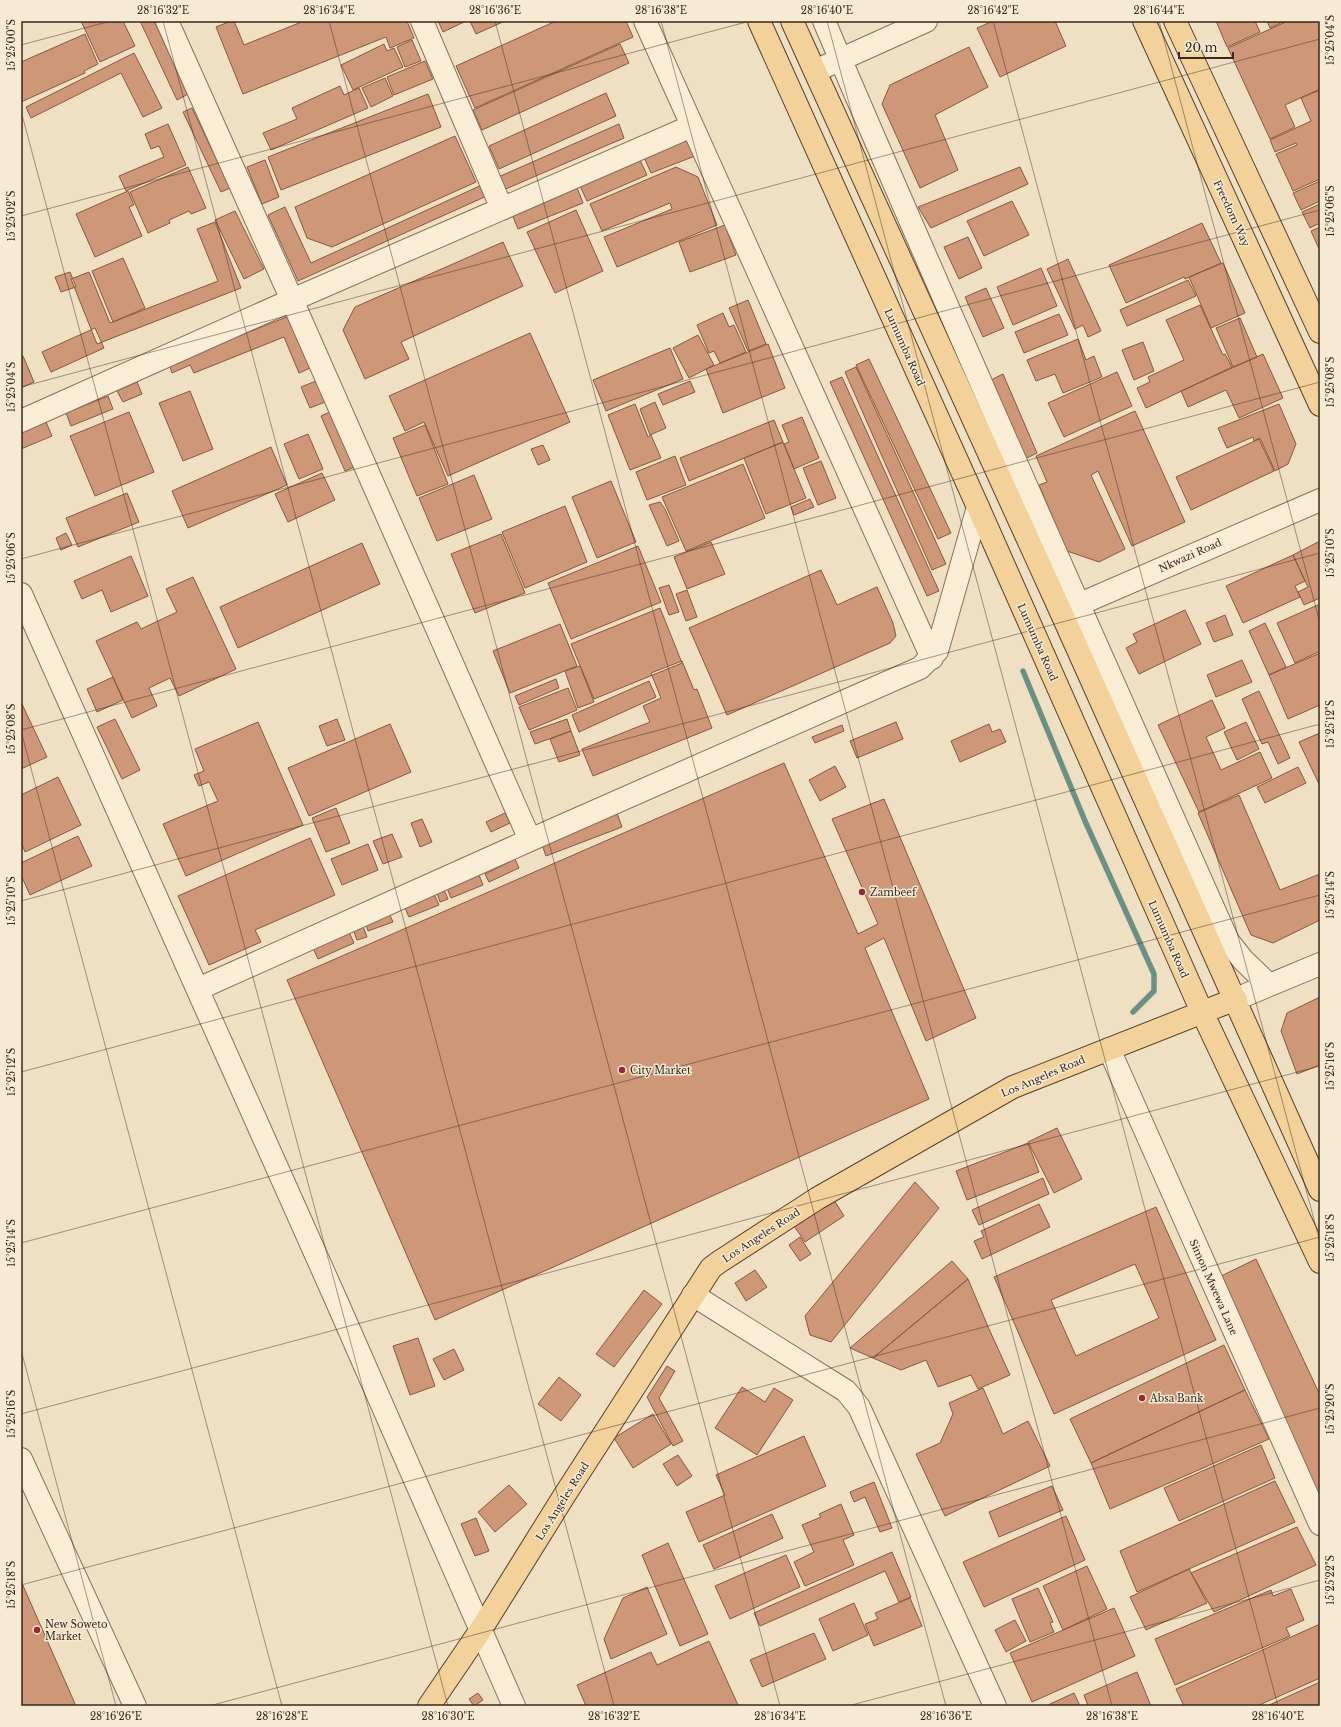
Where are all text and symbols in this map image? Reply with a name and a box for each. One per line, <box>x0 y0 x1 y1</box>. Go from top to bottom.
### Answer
text: 28°16'32"E <box>137 4 189 17</box>
text: 28°16'34"E <box>303 4 355 17</box>
text: 28°16'36"E <box>469 4 521 17</box>
text: 28°16'38"E <box>635 4 687 17</box>
text: 28°16'40"E <box>801 4 853 17</box>
text: 28°16'42"E <box>967 4 1019 17</box>
text: 28°16'44"E <box>1134 4 1184 17</box>
text: 15°25'04"S <box>1324 15 1337 65</box>
text: 15°25'00"S <box>5 19 18 71</box>
scale bar <box>1179 34 1233 60</box>
text: 20 m <box>1185 40 1217 55</box>
street label: Freedom Way <box>1210 178 1253 249</box>
text: 15°25'06"S <box>1324 185 1337 237</box>
text: 15°25'02"S <box>5 190 18 242</box>
street label: Lumumba Road <box>882 306 928 388</box>
text: 15°25'08"S <box>1324 357 1337 407</box>
text: 15°25'04"S <box>5 362 18 412</box>
text: 15°25'10"S <box>1324 528 1337 578</box>
text: 15°25'06"S <box>5 532 18 584</box>
street label: Nkwazi Road <box>1157 536 1224 575</box>
street label: Lumumba Road <box>1015 601 1061 683</box>
text: 15°25'12"S <box>1324 700 1337 748</box>
text: 15°25'08"S <box>5 704 18 754</box>
text: 15°25'14"S <box>1324 871 1337 919</box>
text: 15°25'10"S <box>5 876 18 926</box>
place label: Zambeef <box>870 886 918 899</box>
marker: Zambeef <box>857 887 867 897</box>
street label: Lumumba Road <box>1146 898 1192 980</box>
text: 15°25'16"S <box>1324 1042 1337 1090</box>
text: 15°25'12"S <box>5 1048 18 1096</box>
street label: Los Angeles Road <box>999 1053 1087 1100</box>
place label: City Market <box>630 1064 691 1077</box>
marker: City Market <box>617 1065 627 1075</box>
street label: Los Angeles Road <box>720 1205 803 1265</box>
text: 15°25'18"S <box>1324 1214 1337 1262</box>
text: 15°25'14"S <box>5 1219 18 1267</box>
street label: Simon Mwewa Lane <box>1187 1237 1241 1337</box>
text: 15°25'20"S <box>1324 1383 1337 1435</box>
text: 15°25'16"S <box>5 1390 18 1438</box>
place label: Absa Bank <box>1149 1392 1204 1405</box>
marker: Absa Bank <box>1137 1393 1147 1403</box>
street label: Los Angeles Road <box>533 1459 592 1543</box>
text: 15°25'22"S <box>1324 1555 1337 1605</box>
text: 15°25'18"S <box>5 1561 18 1609</box>
place label: New Soweto Market <box>45 1618 108 1643</box>
marker: New Soweto Market <box>32 1625 42 1635</box>
text: 28°16'26"E <box>90 1710 142 1723</box>
text: 28°16'28"E <box>256 1710 308 1723</box>
text: 28°16'30"E <box>422 1710 474 1723</box>
text: 28°16'32"E <box>588 1710 640 1723</box>
text: 28°16'34"E <box>754 1710 806 1723</box>
text: 28°16'36"E <box>920 1710 972 1723</box>
text: 28°16'38"E <box>1086 1710 1138 1723</box>
text: 28°16'40"E <box>1252 1710 1304 1723</box>

